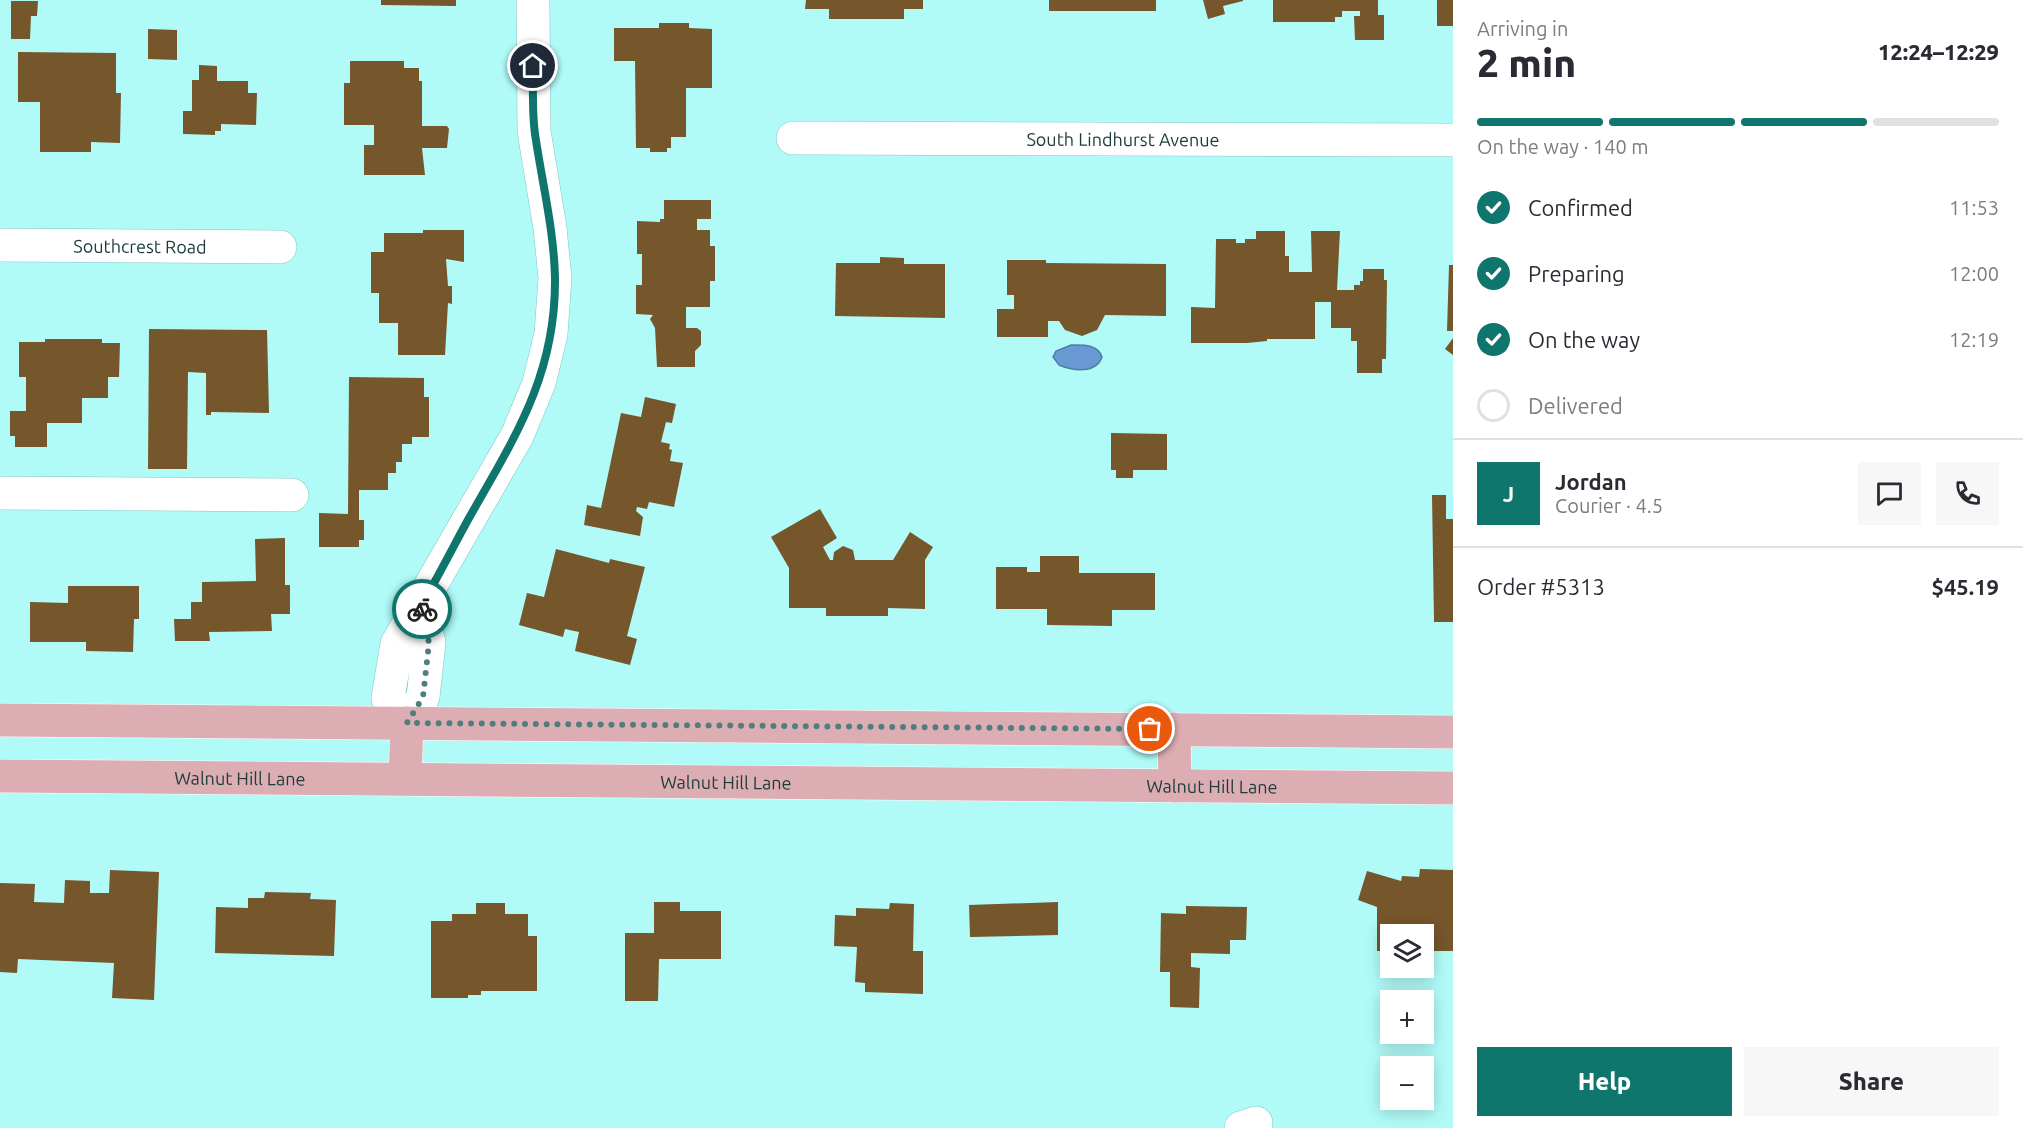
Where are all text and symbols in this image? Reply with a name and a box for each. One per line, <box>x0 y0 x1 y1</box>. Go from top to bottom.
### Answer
text: Arriving in <box>1477 17 1568 40</box>
text: 12:24–12:29 <box>1878 39 1999 64</box>
pin <box>507 40 558 91</box>
text: 2 min <box>1477 41 1576 84</box>
icon: home <box>516 49 549 82</box>
street label: South Lindhurst Avenue <box>1026 129 1220 149</box>
text: On the way · 140 m <box>1477 135 1649 158</box>
icon: check <box>1477 191 1510 224</box>
text: Confirmed <box>1528 195 1633 220</box>
text: 11:53 <box>1949 196 1999 219</box>
street label: Southcrest Road <box>73 236 207 256</box>
icon: check <box>1477 257 1510 290</box>
text: Preparing <box>1528 261 1625 286</box>
text: 12:00 <box>1949 262 1999 285</box>
icon: check <box>1477 323 1510 356</box>
text: On the way <box>1528 327 1640 352</box>
text: 12:19 <box>1949 328 1999 351</box>
text: Delivered <box>1528 393 1623 418</box>
button: chat <box>1858 462 1921 525</box>
button: phone <box>1936 462 1999 525</box>
text: Jordan <box>1555 469 1627 494</box>
text: J <box>1503 481 1514 506</box>
text: Courier · 4.5 <box>1555 494 1663 517</box>
text: Order #5313 <box>1477 574 1605 599</box>
text: $45.19 <box>1932 574 1999 599</box>
courier <box>392 579 452 639</box>
icon: bike <box>406 593 439 626</box>
pin <box>1124 703 1175 754</box>
icon: bag <box>1133 712 1166 745</box>
street label: Walnut Hill Lane <box>174 767 306 789</box>
street label: Walnut Hill Lane <box>660 771 792 793</box>
street label: Walnut Hill Lane <box>1146 775 1278 797</box>
map controls <box>1380 924 1434 1110</box>
button: layers <box>1380 924 1434 978</box>
button: + <box>1380 990 1434 1044</box>
button: Help <box>1477 1047 1732 1116</box>
button: Share <box>1744 1047 1999 1116</box>
button: − <box>1380 1056 1434 1110</box>

